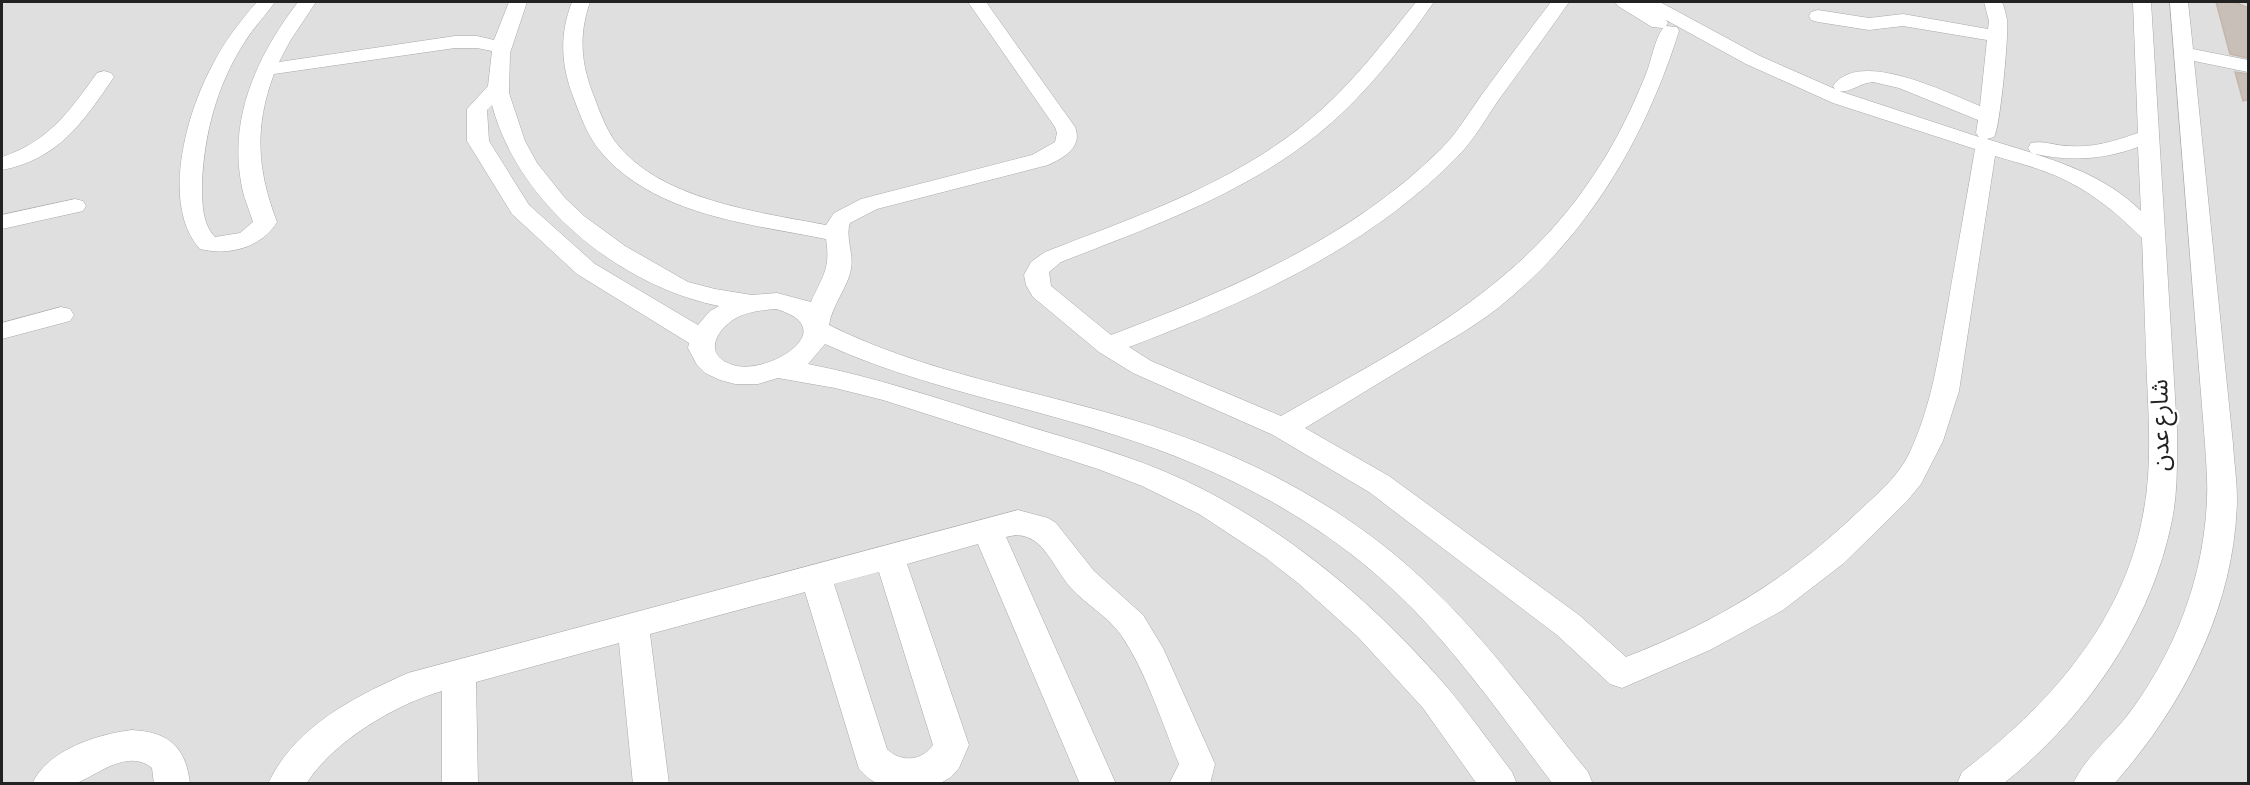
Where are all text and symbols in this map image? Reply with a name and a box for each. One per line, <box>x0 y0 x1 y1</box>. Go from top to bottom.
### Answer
street label: شارع عدن <box>2148 379 2178 471</box>

